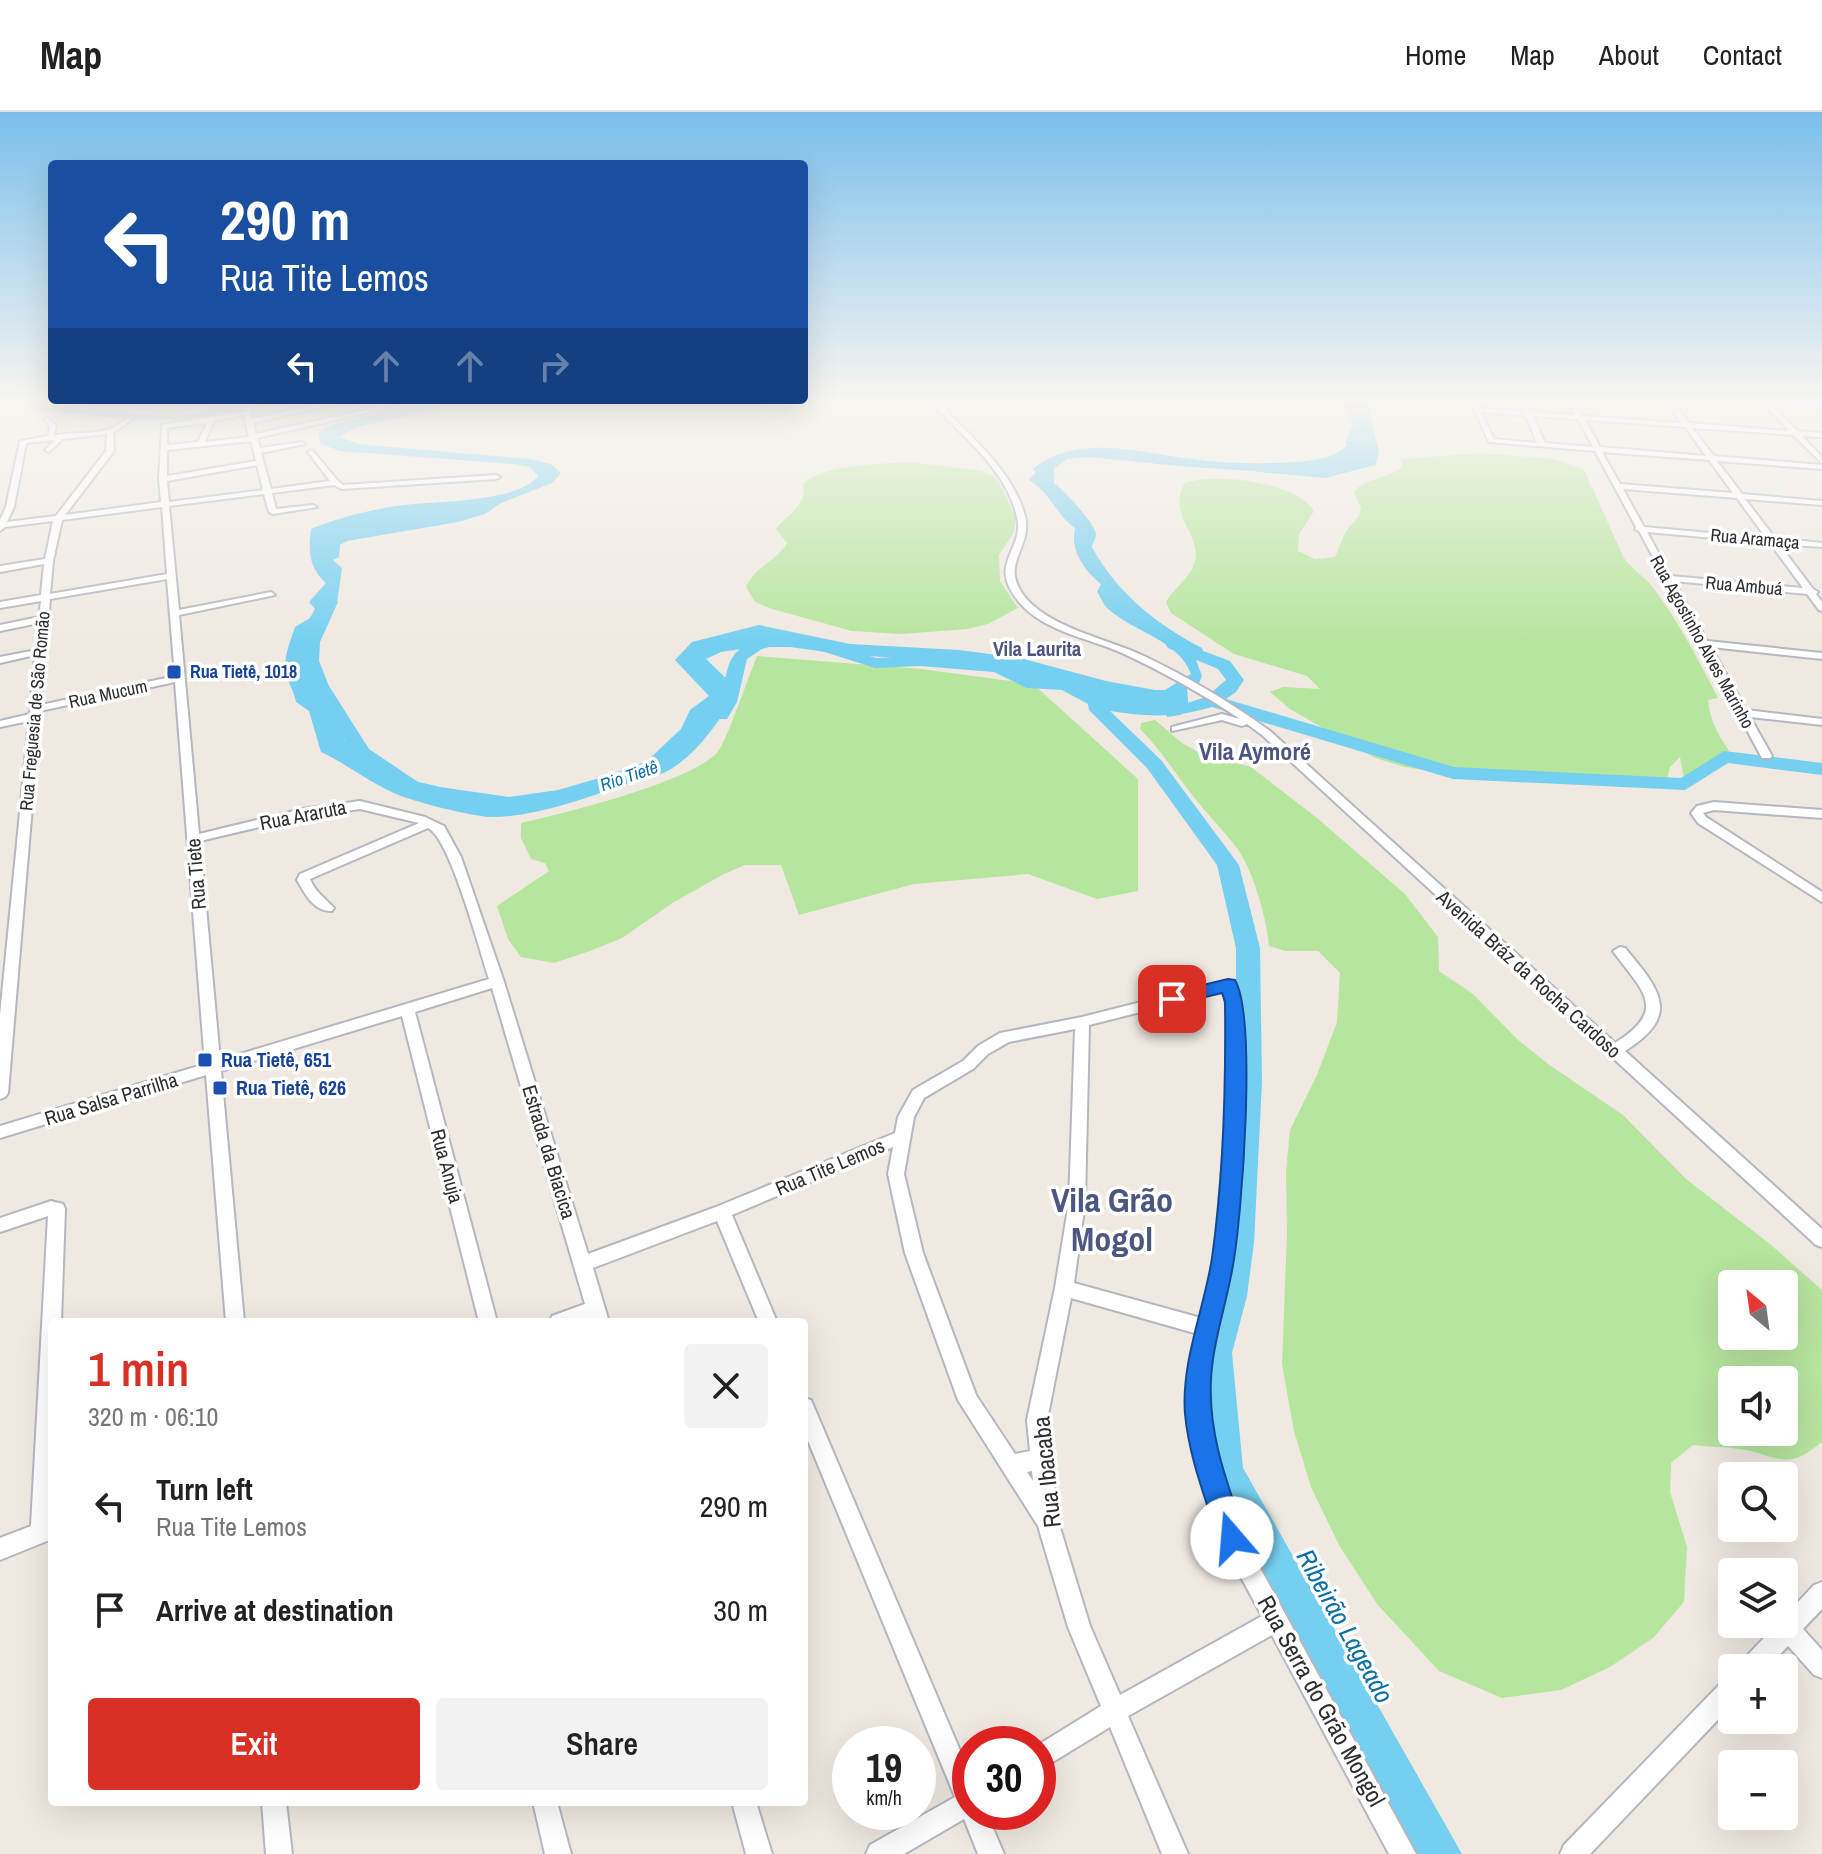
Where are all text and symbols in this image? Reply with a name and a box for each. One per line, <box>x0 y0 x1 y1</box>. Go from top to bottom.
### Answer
text: Map <box>40 30 102 81</box>
text: Home <box>1405 36 1466 74</box>
text: Map <box>1510 36 1555 74</box>
text: About <box>1599 36 1659 74</box>
text: Contact <box>1703 36 1782 74</box>
text: 290 m <box>220 182 350 257</box>
icon: left <box>88 192 192 296</box>
text: Rua Tite Lemos <box>220 254 429 302</box>
icon: left <box>280 344 324 388</box>
icon: ahead <box>364 344 408 388</box>
icon: ahead <box>448 344 492 388</box>
icon: right <box>532 344 576 388</box>
street label: Rua Aramaça <box>1709 522 1801 555</box>
street label: Rua Agostinho Alves Marinho <box>1644 551 1761 733</box>
street label: Rua Ambuá <box>1705 570 1784 601</box>
street label: Rua Freguesia de São Romão <box>13 610 56 812</box>
district label: Vila Laurita <box>993 635 1081 662</box>
place label: Rua Tietê, 1018 <box>190 659 297 684</box>
marker: Rua Tietê, 1018 <box>165 663 183 681</box>
street label: Rua Mucum <box>66 673 149 714</box>
district label: Vila Aymoré <box>1199 735 1311 767</box>
water label: Rio Tietê <box>597 754 661 797</box>
street label: Rua Araruta <box>257 793 348 836</box>
street label: Rua Tiete <box>179 837 212 911</box>
street label: Avenida Bráz da Rocha Cardoso <box>1431 883 1627 1064</box>
pin <box>1138 965 1206 1033</box>
icon: arrive <box>1150 977 1194 1021</box>
place label: Rua Tietê, 651 <box>221 1046 332 1073</box>
marker: Rua Tietê, 651 <box>196 1051 214 1069</box>
street label: Rua Salsa Parrilha <box>41 1065 181 1132</box>
place label: Rua Tietê, 626 <box>236 1074 346 1101</box>
marker: Rua Tietê, 626 <box>211 1079 229 1097</box>
street label: Estrada da Biacica <box>516 1082 583 1222</box>
street label: Rua Anuja <box>425 1126 470 1206</box>
street label: Rua Tite Lemos <box>771 1131 888 1202</box>
district label: Vila Grão Mogol <box>1051 1177 1173 1262</box>
north arrow <box>1718 1270 1798 1350</box>
map controls <box>1718 1270 1798 1830</box>
text: 1 min <box>88 1336 189 1401</box>
button: close <box>684 1344 768 1428</box>
button: sound <box>1718 1366 1798 1446</box>
text: 320 m · 06:10 <box>88 1399 218 1434</box>
street label: Rua Ibacaba <box>1024 1415 1068 1529</box>
button: search <box>1718 1462 1798 1542</box>
text: Turn left <box>156 1469 253 1509</box>
icon: left <box>88 1484 132 1528</box>
text: 290 m <box>700 1486 768 1526</box>
position arrow <box>1190 1496 1274 1580</box>
text: Rua Tite Lemos <box>156 1509 307 1544</box>
water label: Ribeirão Lageado <box>1289 1543 1402 1709</box>
button: layers <box>1718 1558 1798 1638</box>
icon: arrive <box>88 1588 132 1632</box>
street label: Rua Serra do Grão Mongol <box>1251 1589 1393 1812</box>
text: Arrive at destination <box>156 1590 394 1630</box>
text: 30 m <box>713 1590 768 1630</box>
button: + <box>1718 1654 1798 1734</box>
button: Exit <box>88 1698 420 1790</box>
button: Share <box>436 1698 768 1790</box>
speed limit sign: 30 <box>952 1726 1056 1830</box>
text: 19 <box>866 1741 902 1794</box>
button: − <box>1718 1750 1798 1830</box>
text: km/h <box>866 1784 902 1811</box>

